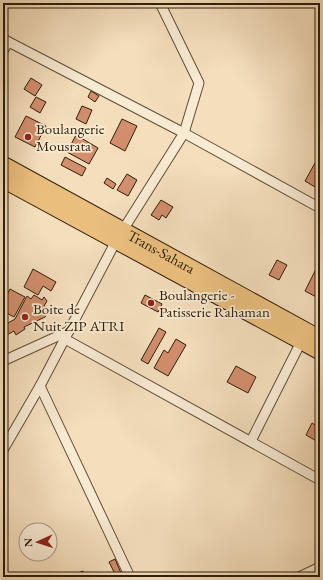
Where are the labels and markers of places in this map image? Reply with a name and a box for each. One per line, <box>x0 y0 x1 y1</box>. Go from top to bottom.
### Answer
place label: Boulangerie Mousrata <box>36 119 105 155</box>
marker: Boulangerie Mousrata <box>23 132 33 142</box>
place label: Boulangerie - Patisserie Rahaman <box>159 285 270 321</box>
marker: Boulangerie - Patisserie Rahaman <box>146 298 156 308</box>
place label: Boite de Nuit ZIP ATRI <box>33 299 124 335</box>
marker: Boite de Nuit ZIP ATRI <box>20 312 30 322</box>

